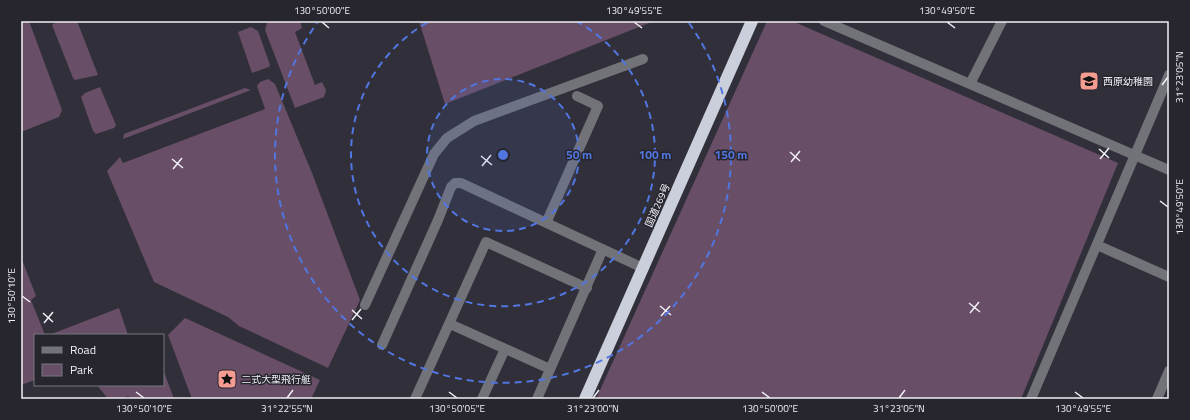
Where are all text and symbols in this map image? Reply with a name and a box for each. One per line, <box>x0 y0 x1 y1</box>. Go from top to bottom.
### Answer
text: 130°50'00"E <box>294 3 351 18</box>
text: 130°49'55"E <box>606 3 663 18</box>
text: 130°49'50"E <box>919 3 976 18</box>
text: 31°23'05"N <box>1172 51 1187 103</box>
school or university icon: 西原幼稚園 <box>1078 70 1100 92</box>
place label: 西原幼稚園 <box>1103 74 1153 89</box>
text: 50 m <box>566 145 592 164</box>
text: 100 m <box>639 145 671 164</box>
text: 150 m <box>715 145 747 164</box>
centre of rings <box>496 148 510 162</box>
text: 130°49'50"E <box>1172 178 1187 235</box>
street label: 国道269号 <box>641 181 674 230</box>
text: 130°50'10"E <box>4 267 19 324</box>
legend <box>34 334 164 386</box>
text: Road <box>70 340 96 359</box>
text: Park <box>70 360 93 379</box>
place icon: 二式大型飛行艇 <box>216 368 238 390</box>
place label: 二式大型飛行艇 <box>241 372 311 387</box>
text: 130°50'10"E <box>116 401 173 416</box>
text: 31°22'55"N <box>261 401 313 416</box>
text: 130°50'05"E <box>429 401 486 416</box>
text: 31°23'00"N <box>567 401 619 416</box>
text: 130°50'00"E <box>742 401 799 416</box>
text: 31°23'05"N <box>873 401 925 416</box>
text: 130°49'55"E <box>1055 401 1112 416</box>

